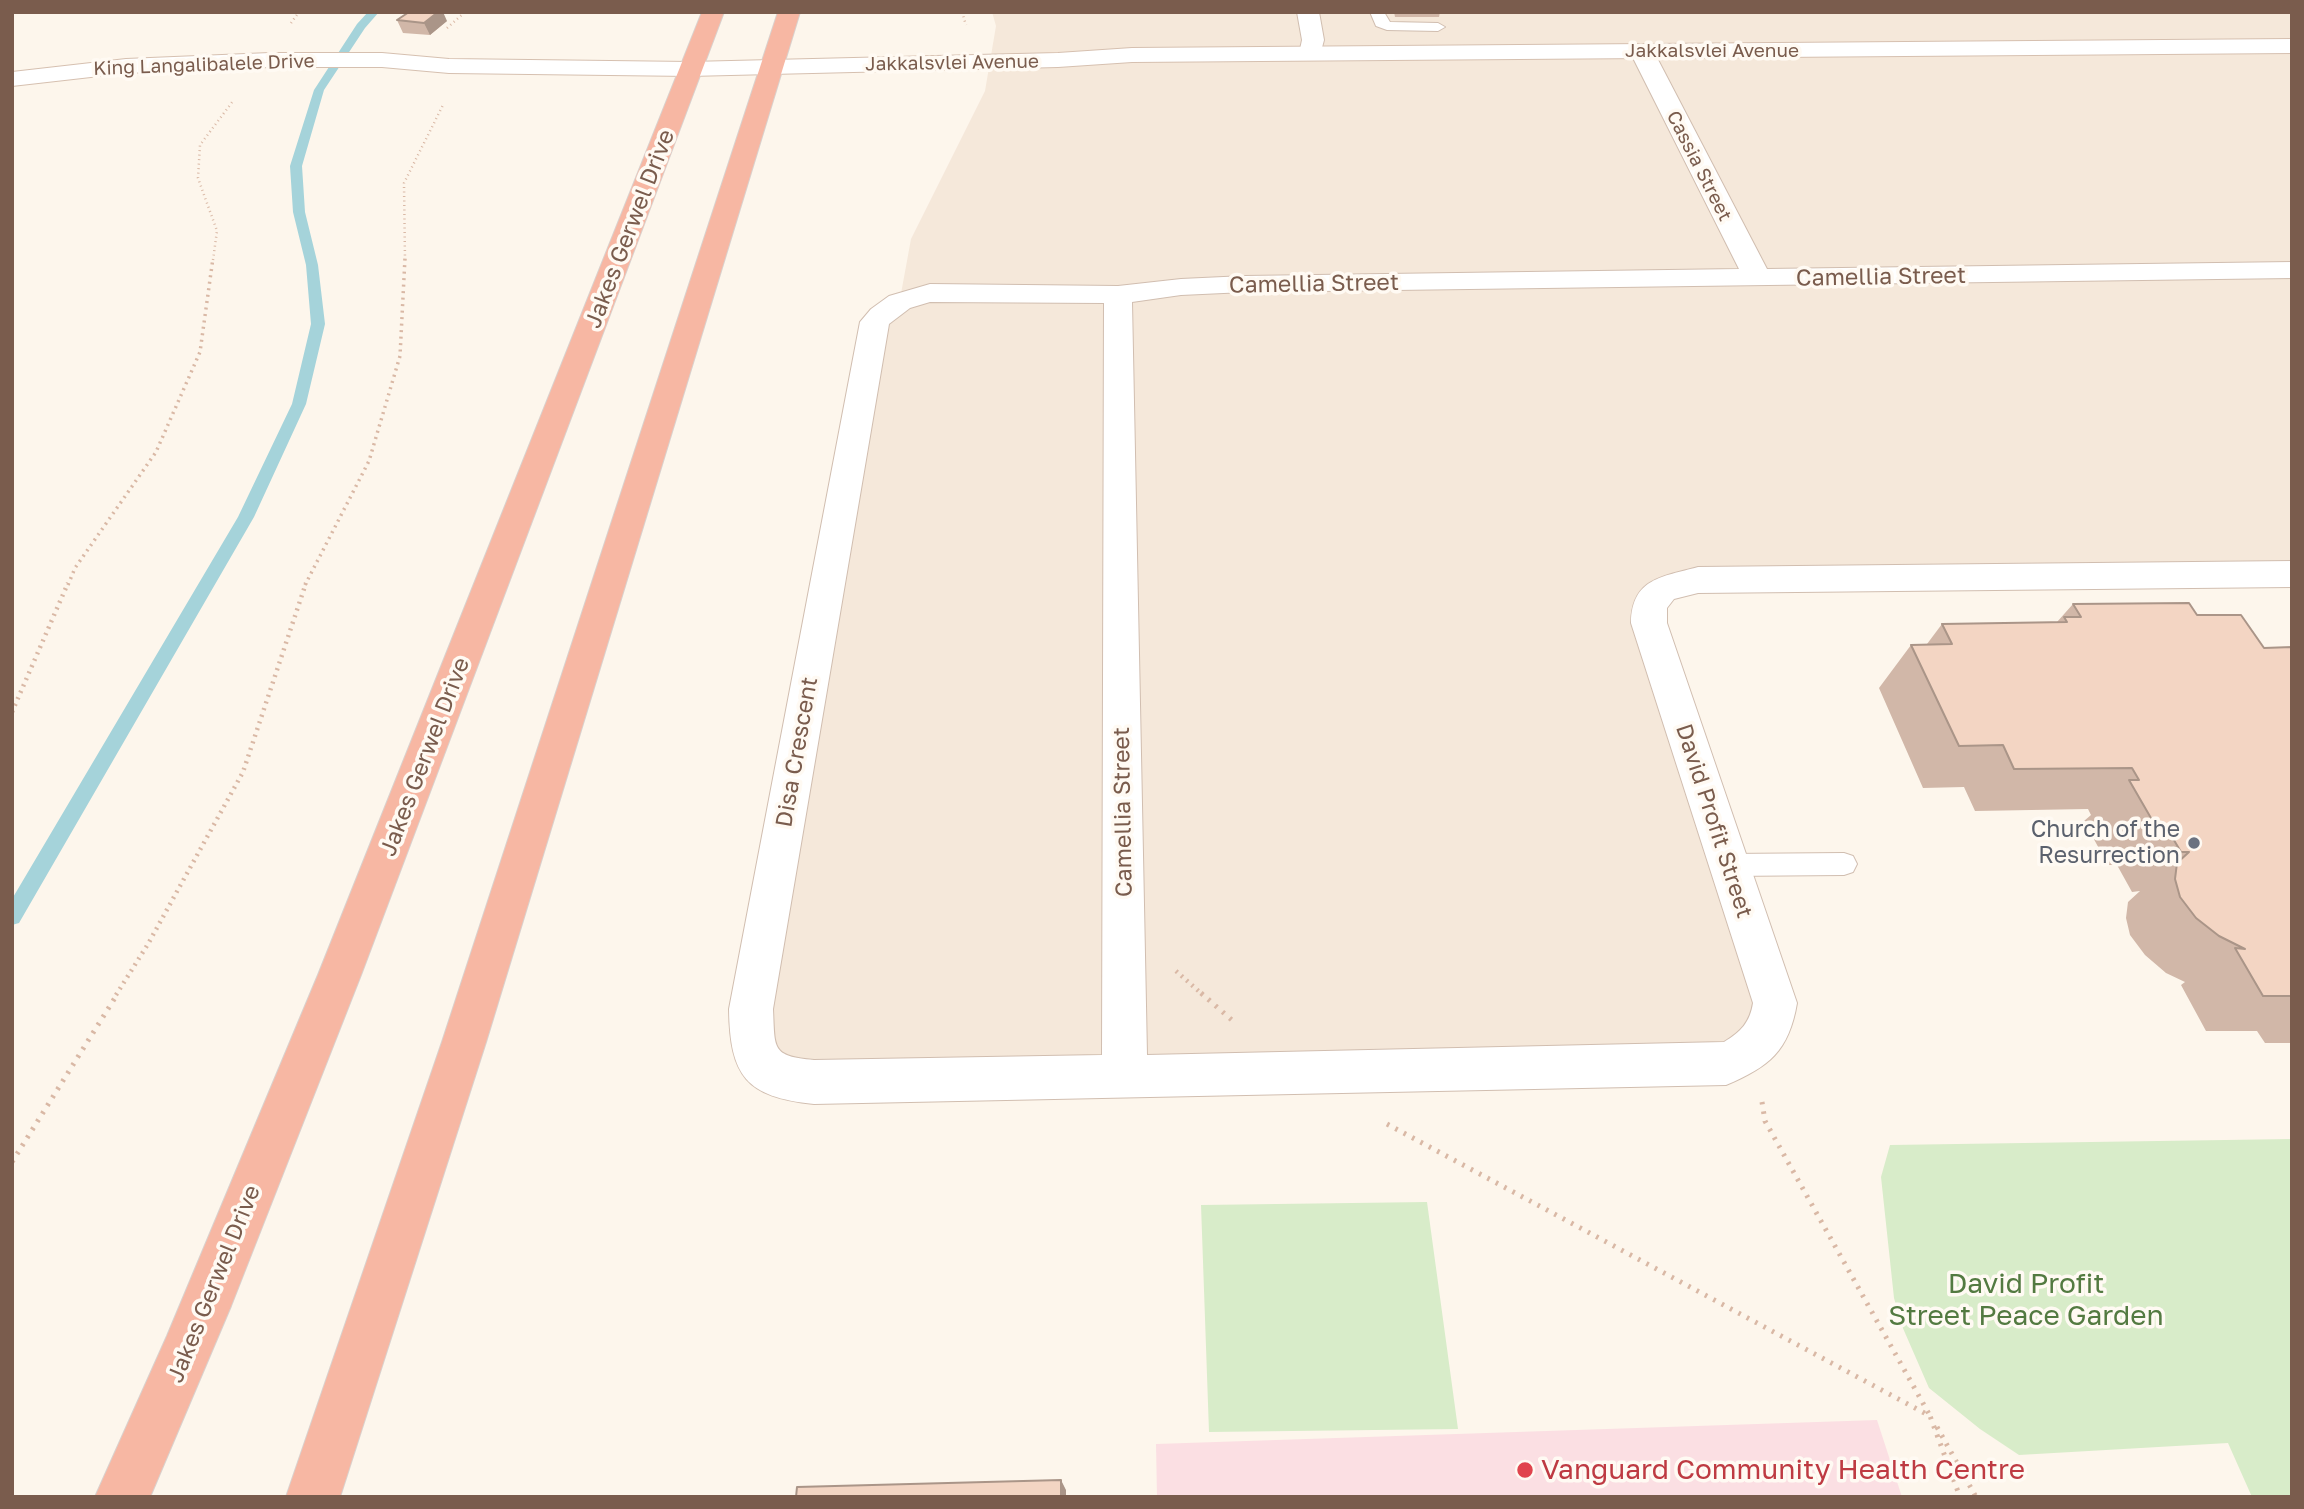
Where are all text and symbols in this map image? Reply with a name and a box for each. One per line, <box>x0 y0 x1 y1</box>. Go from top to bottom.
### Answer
street label: Jakkalsvlei Avenue <box>1625 40 1799 62</box>
street label: King Langalibalele Drive <box>93 50 315 80</box>
street label: Jakkalsvlei Avenue <box>865 50 1039 76</box>
street label: Cassia Street <box>1661 107 1737 225</box>
street label: Jakes Gerwel Drive <box>579 126 681 332</box>
street label: Camellia Street <box>1796 262 1966 292</box>
street label: Camellia Street <box>1229 269 1399 299</box>
street label: Jakes Gerwel Drive <box>374 654 476 860</box>
street label: Disa Crescent <box>770 675 824 829</box>
street label: David Profit Street <box>1670 720 1758 922</box>
street label: Camellia Street <box>1108 727 1138 897</box>
place label: Church of the Resurrection <box>2031 816 2180 870</box>
marker: Church of the Resurrection <box>2186 835 2202 851</box>
street label: Jakes Gerwel Drive <box>162 1181 266 1387</box>
park label: David Profit Street Peace Garden <box>1888 1267 2164 1333</box>
place label: Vanguard Community Health Centre <box>1541 1453 2025 1487</box>
marker: Vanguard Community Health Centre <box>1515 1460 1535 1480</box>

